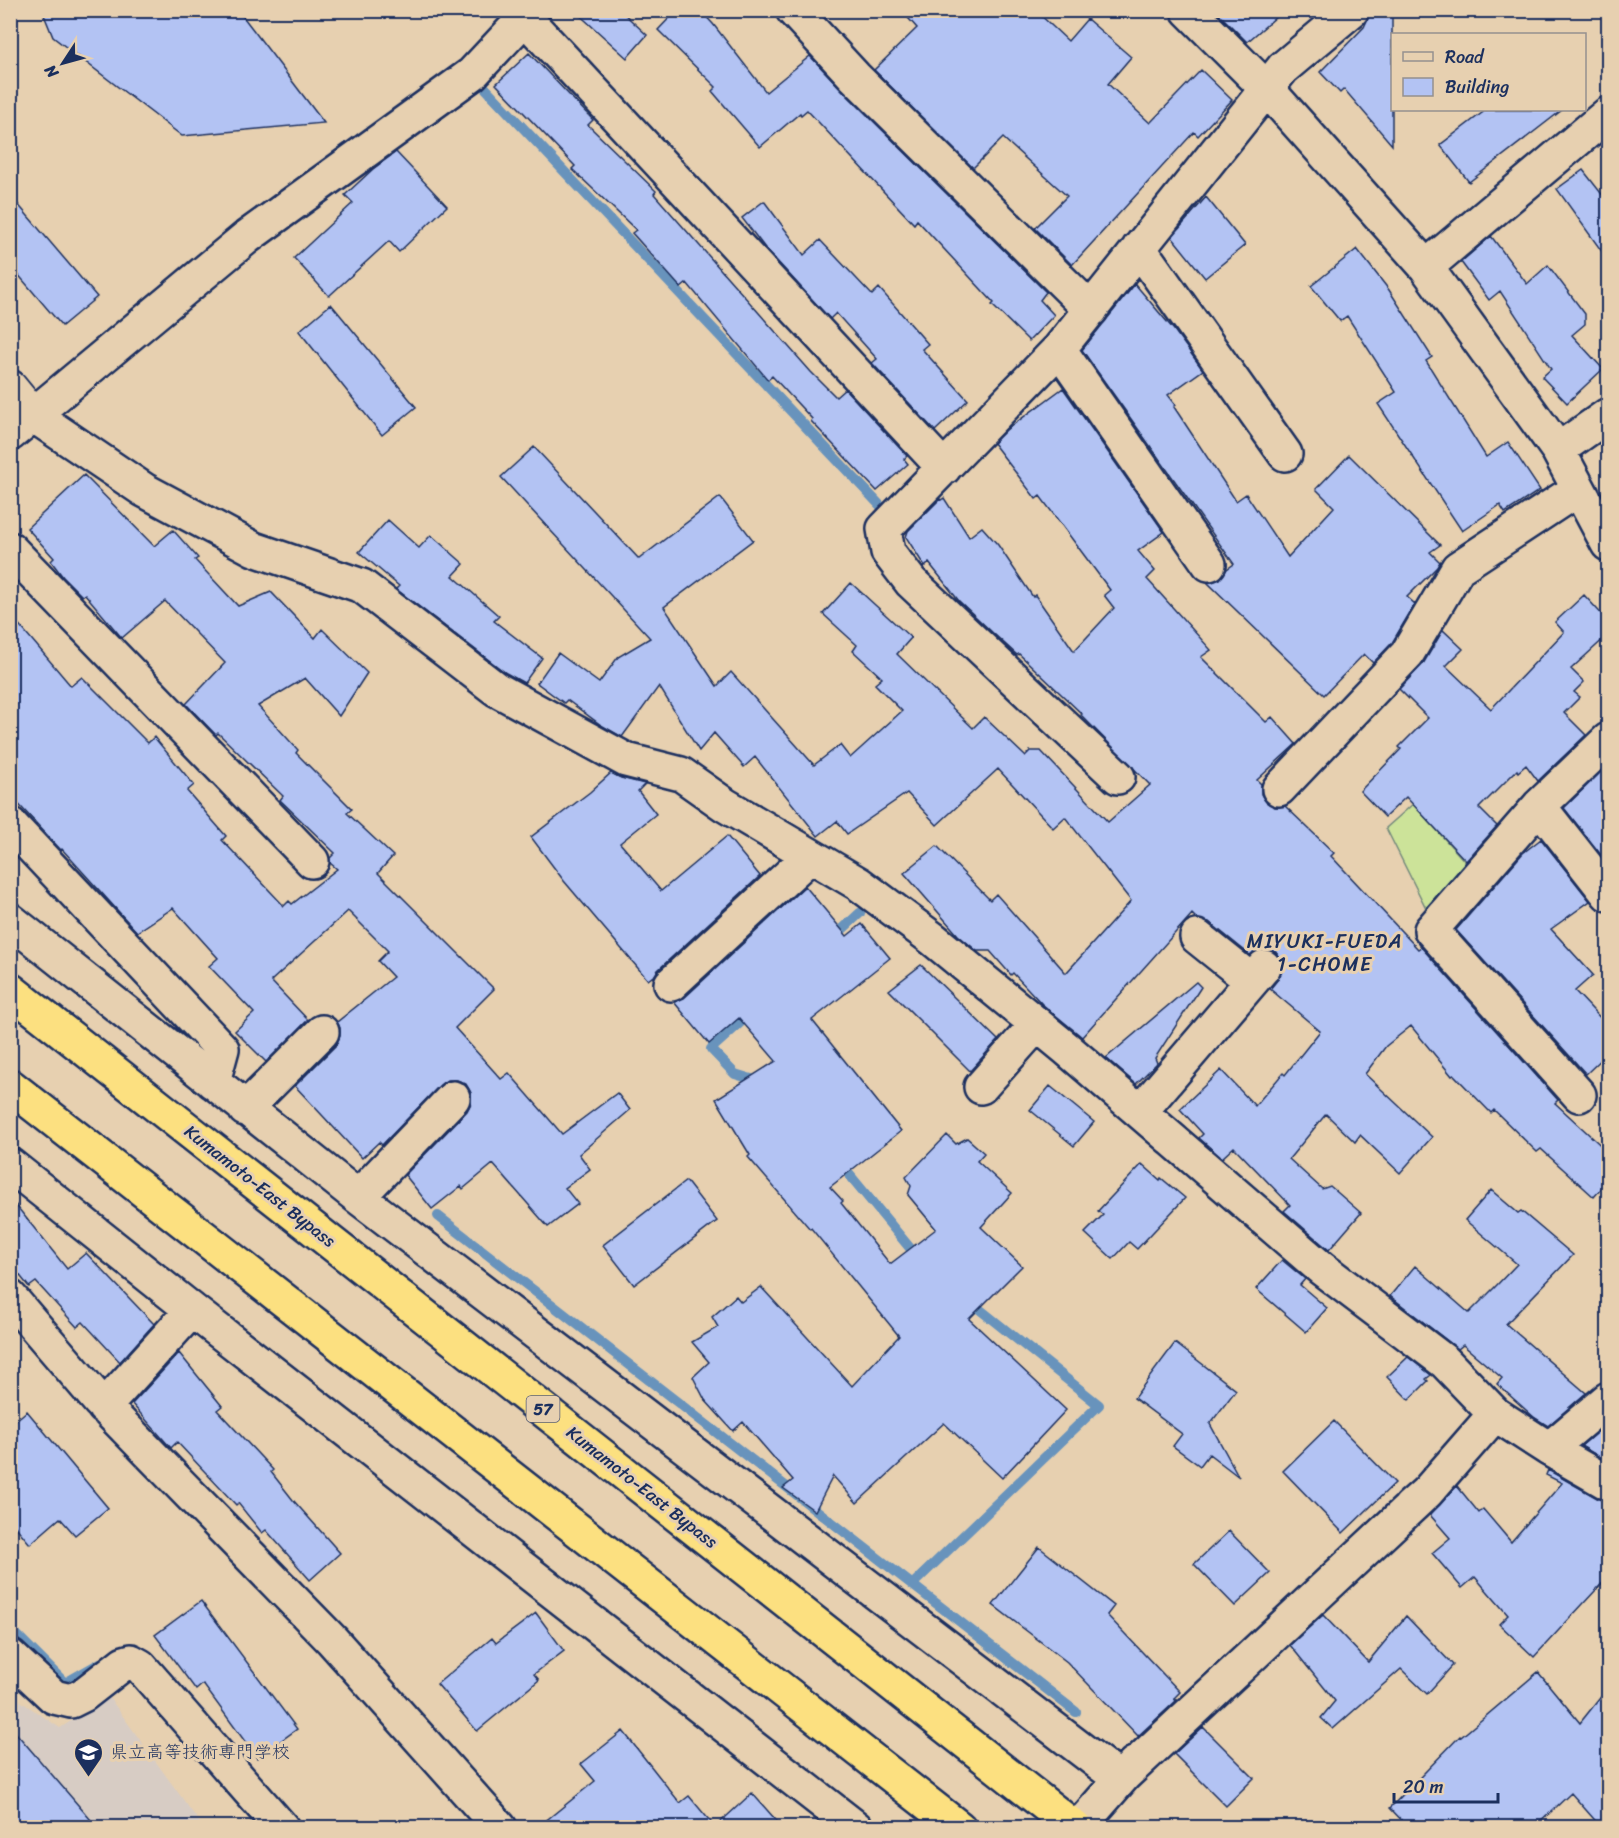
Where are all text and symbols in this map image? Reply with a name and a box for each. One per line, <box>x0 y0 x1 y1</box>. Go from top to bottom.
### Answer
north arrow <box>33 33 93 93</box>
legend <box>1391 33 1586 111</box>
text: Road <box>1445 41 1485 73</box>
text: N <box>36 58 67 85</box>
text: Building <box>1445 71 1509 103</box>
district label: MIYUKI-FUEDA 1-CHOME <box>1247 924 1403 982</box>
street label: Kumamoto-East Bypass <box>177 1116 343 1256</box>
road number: 57 <box>526 1396 560 1422</box>
street label: Kumamoto-East Bypass <box>559 1417 725 1557</box>
school or university icon: 県立高等技術専門学校 <box>73 1736 105 1778</box>
place label: 県立高等技術専門学校 <box>110 1736 290 1768</box>
scale bar <box>1394 1766 1498 1804</box>
text: 20 m <box>1403 1771 1443 1803</box>

